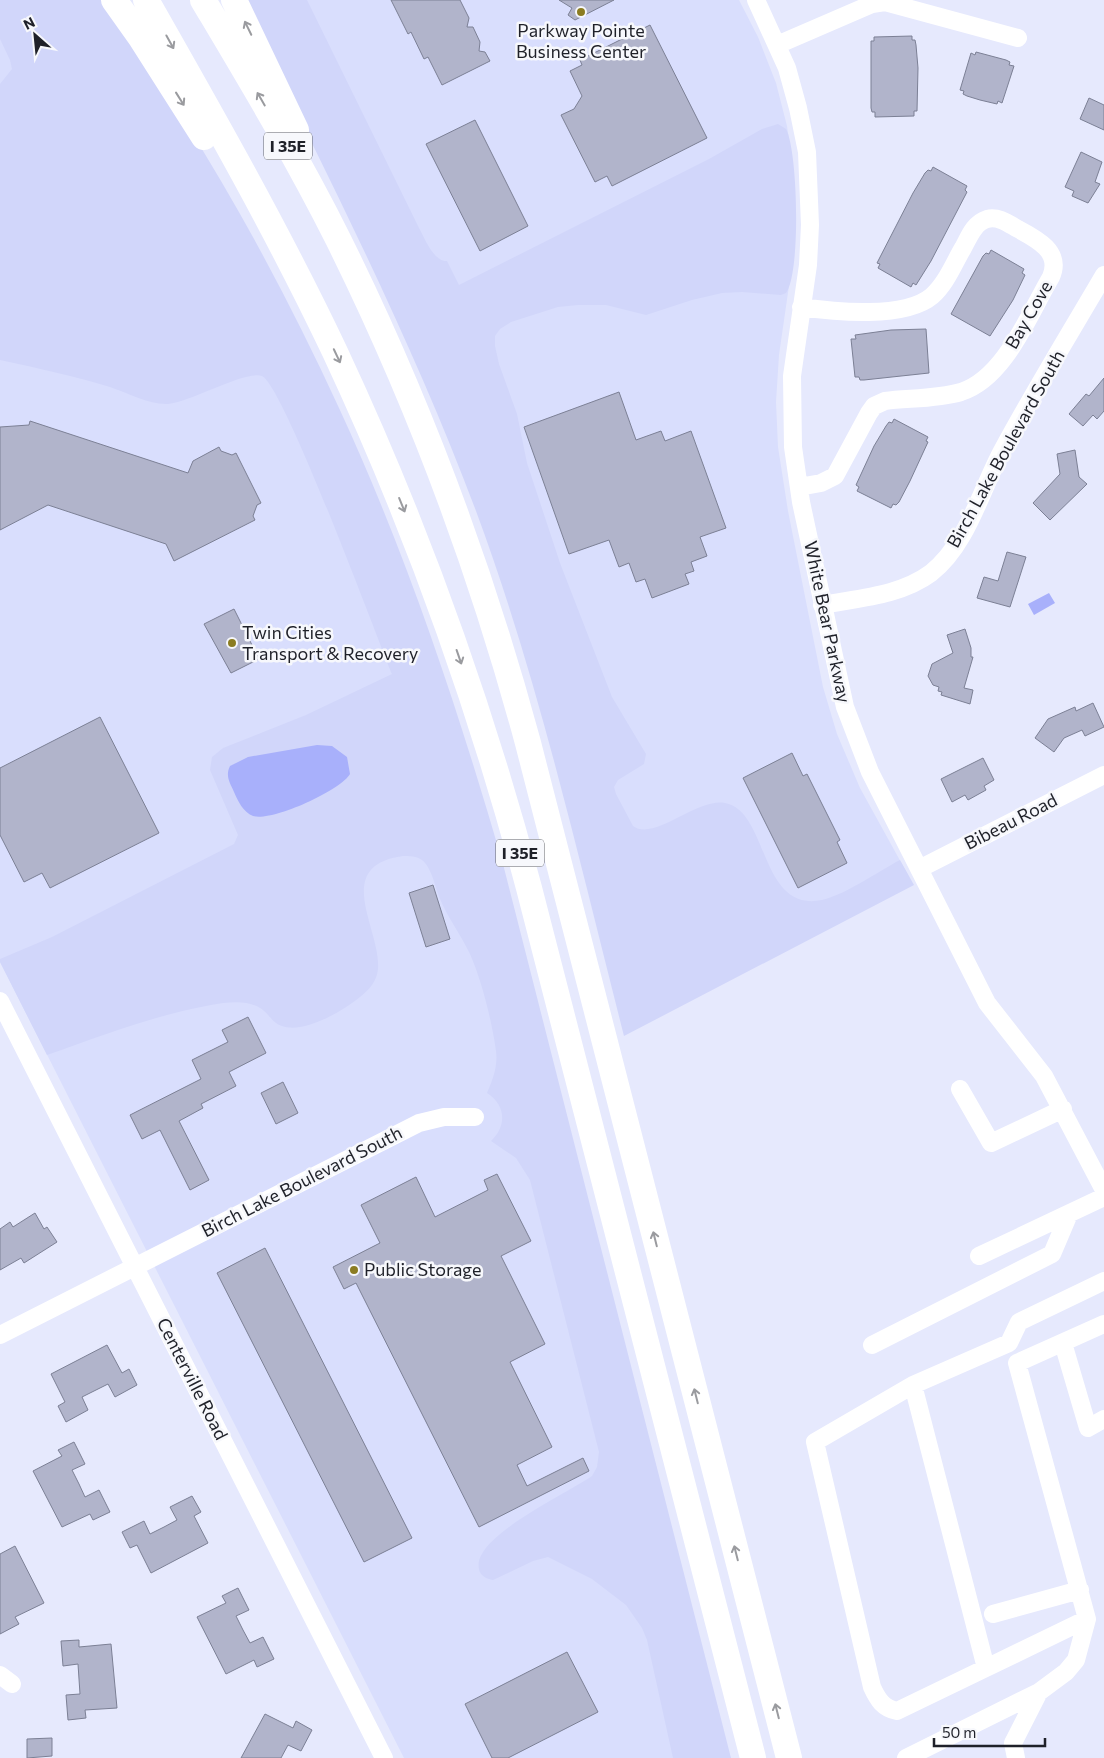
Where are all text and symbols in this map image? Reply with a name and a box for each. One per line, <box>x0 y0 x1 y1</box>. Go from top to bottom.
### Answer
marker: Parkway Pointe Business Center <box>575 6 587 18</box>
north arrow <box>10 10 60 60</box>
text: N <box>20 13 37 33</box>
place label: Parkway Pointe Business Center <box>516 19 646 62</box>
one-way arrow <box>243 21 252 36</box>
one-way arrow <box>165 35 175 50</box>
one-way arrow <box>175 91 185 105</box>
one-way arrow <box>256 92 266 107</box>
road number: I 35E <box>264 132 312 160</box>
street label: Bay Cove <box>1000 277 1056 352</box>
street label: Birch Lake Boulevard South <box>942 346 1069 551</box>
one-way arrow <box>332 348 342 363</box>
one-way arrow <box>397 497 407 512</box>
street label: White Bear Parkway <box>800 539 856 705</box>
place label: Twin Cities Transport & Recovery <box>242 621 418 664</box>
marker: Twin Cities Transport & Recovery <box>226 637 238 649</box>
one-way arrow <box>455 649 464 664</box>
street label: Bibeau Road <box>960 788 1061 854</box>
road number: I 35E <box>496 840 544 866</box>
street label: Birch Lake Boulevard South <box>198 1121 406 1241</box>
one-way arrow <box>650 1231 659 1247</box>
place label: Public Storage <box>364 1258 481 1280</box>
marker: Public Storage <box>348 1264 360 1276</box>
street label: Centerville Road <box>153 1314 233 1443</box>
one-way arrow <box>691 1389 700 1405</box>
one-way arrow <box>731 1546 740 1562</box>
one-way arrow <box>771 1703 781 1719</box>
scale bar <box>934 1716 1045 1748</box>
text: 50 m <box>942 1723 976 1741</box>

